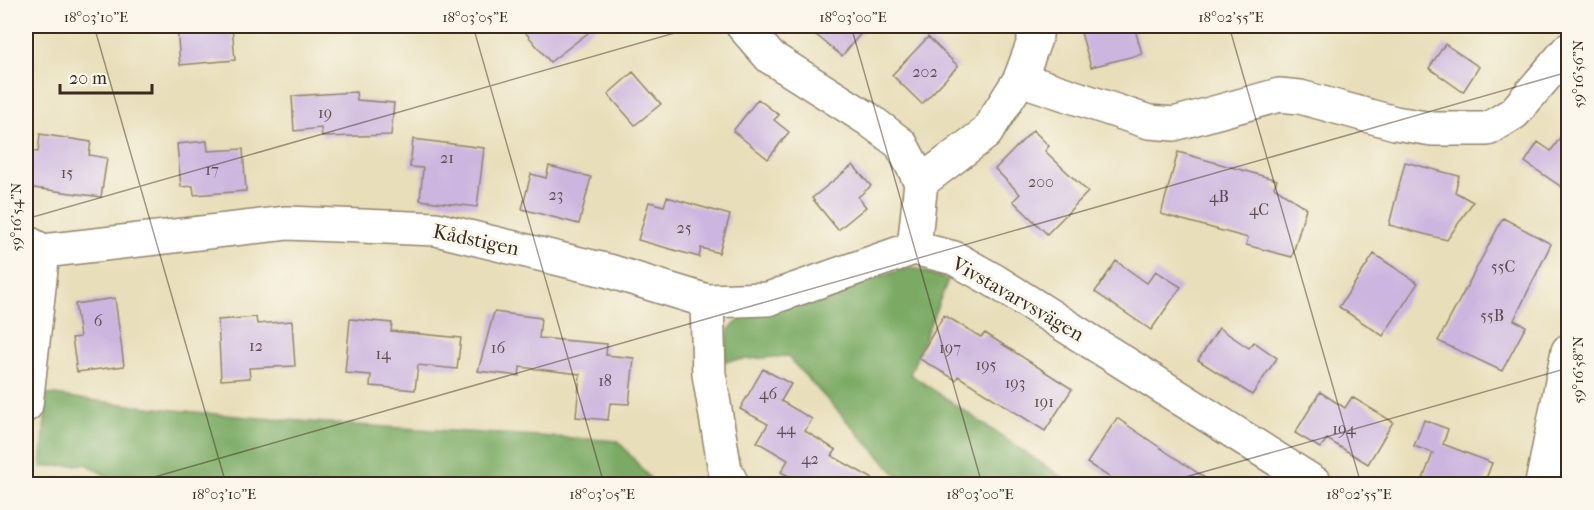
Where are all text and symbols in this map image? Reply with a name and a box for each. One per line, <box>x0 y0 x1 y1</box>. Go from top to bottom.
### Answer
text: 18°03'10"E <box>64 8 128 26</box>
text: 18°03'05"E <box>442 8 508 26</box>
text: 18°03'00"E <box>819 8 887 26</box>
text: 18°02'55"E <box>1198 8 1264 26</box>
text: 59°16'56"N <box>1569 39 1587 108</box>
scale bar <box>60 57 152 95</box>
house number: 202 <box>912 62 938 81</box>
text: 20 m <box>69 68 107 89</box>
house number: 19 <box>318 103 332 122</box>
house number: 21 <box>440 148 454 167</box>
house number: 17 <box>205 160 219 179</box>
house number: 15 <box>61 163 73 182</box>
house number: 200 <box>1028 172 1054 191</box>
text: 59°16'54"N <box>7 182 25 252</box>
house number: 23 <box>549 185 563 204</box>
house number: 4B <box>1209 187 1229 206</box>
house number: 4C <box>1249 200 1269 219</box>
house number: 25 <box>676 218 692 237</box>
street label: Kådstigen <box>431 220 522 260</box>
street label: Vivstavarvsvägen <box>947 251 1088 346</box>
house number: 55C <box>1491 257 1515 276</box>
house number: 55B <box>1480 306 1504 325</box>
house number: 6 <box>94 311 103 330</box>
house number: 12 <box>249 336 263 355</box>
text: 59°16'58"N <box>1569 336 1587 404</box>
house number: 16 <box>491 338 505 357</box>
house number: 197 <box>939 338 961 357</box>
house number: 14 <box>375 344 391 363</box>
house number: 195 <box>975 355 997 374</box>
house number: 18 <box>598 371 612 390</box>
house number: 193 <box>1005 373 1025 392</box>
house number: 46 <box>759 384 777 403</box>
house number: 191 <box>1034 392 1054 411</box>
house number: 44 <box>777 419 796 438</box>
house number: 194 <box>1332 419 1356 438</box>
house number: 42 <box>801 449 819 468</box>
text: 18°03'10"E <box>192 485 256 503</box>
text: 18°03'05"E <box>569 485 635 503</box>
text: 18°03'00"E <box>946 485 1014 503</box>
text: 18°02'55"E <box>1326 485 1392 503</box>

